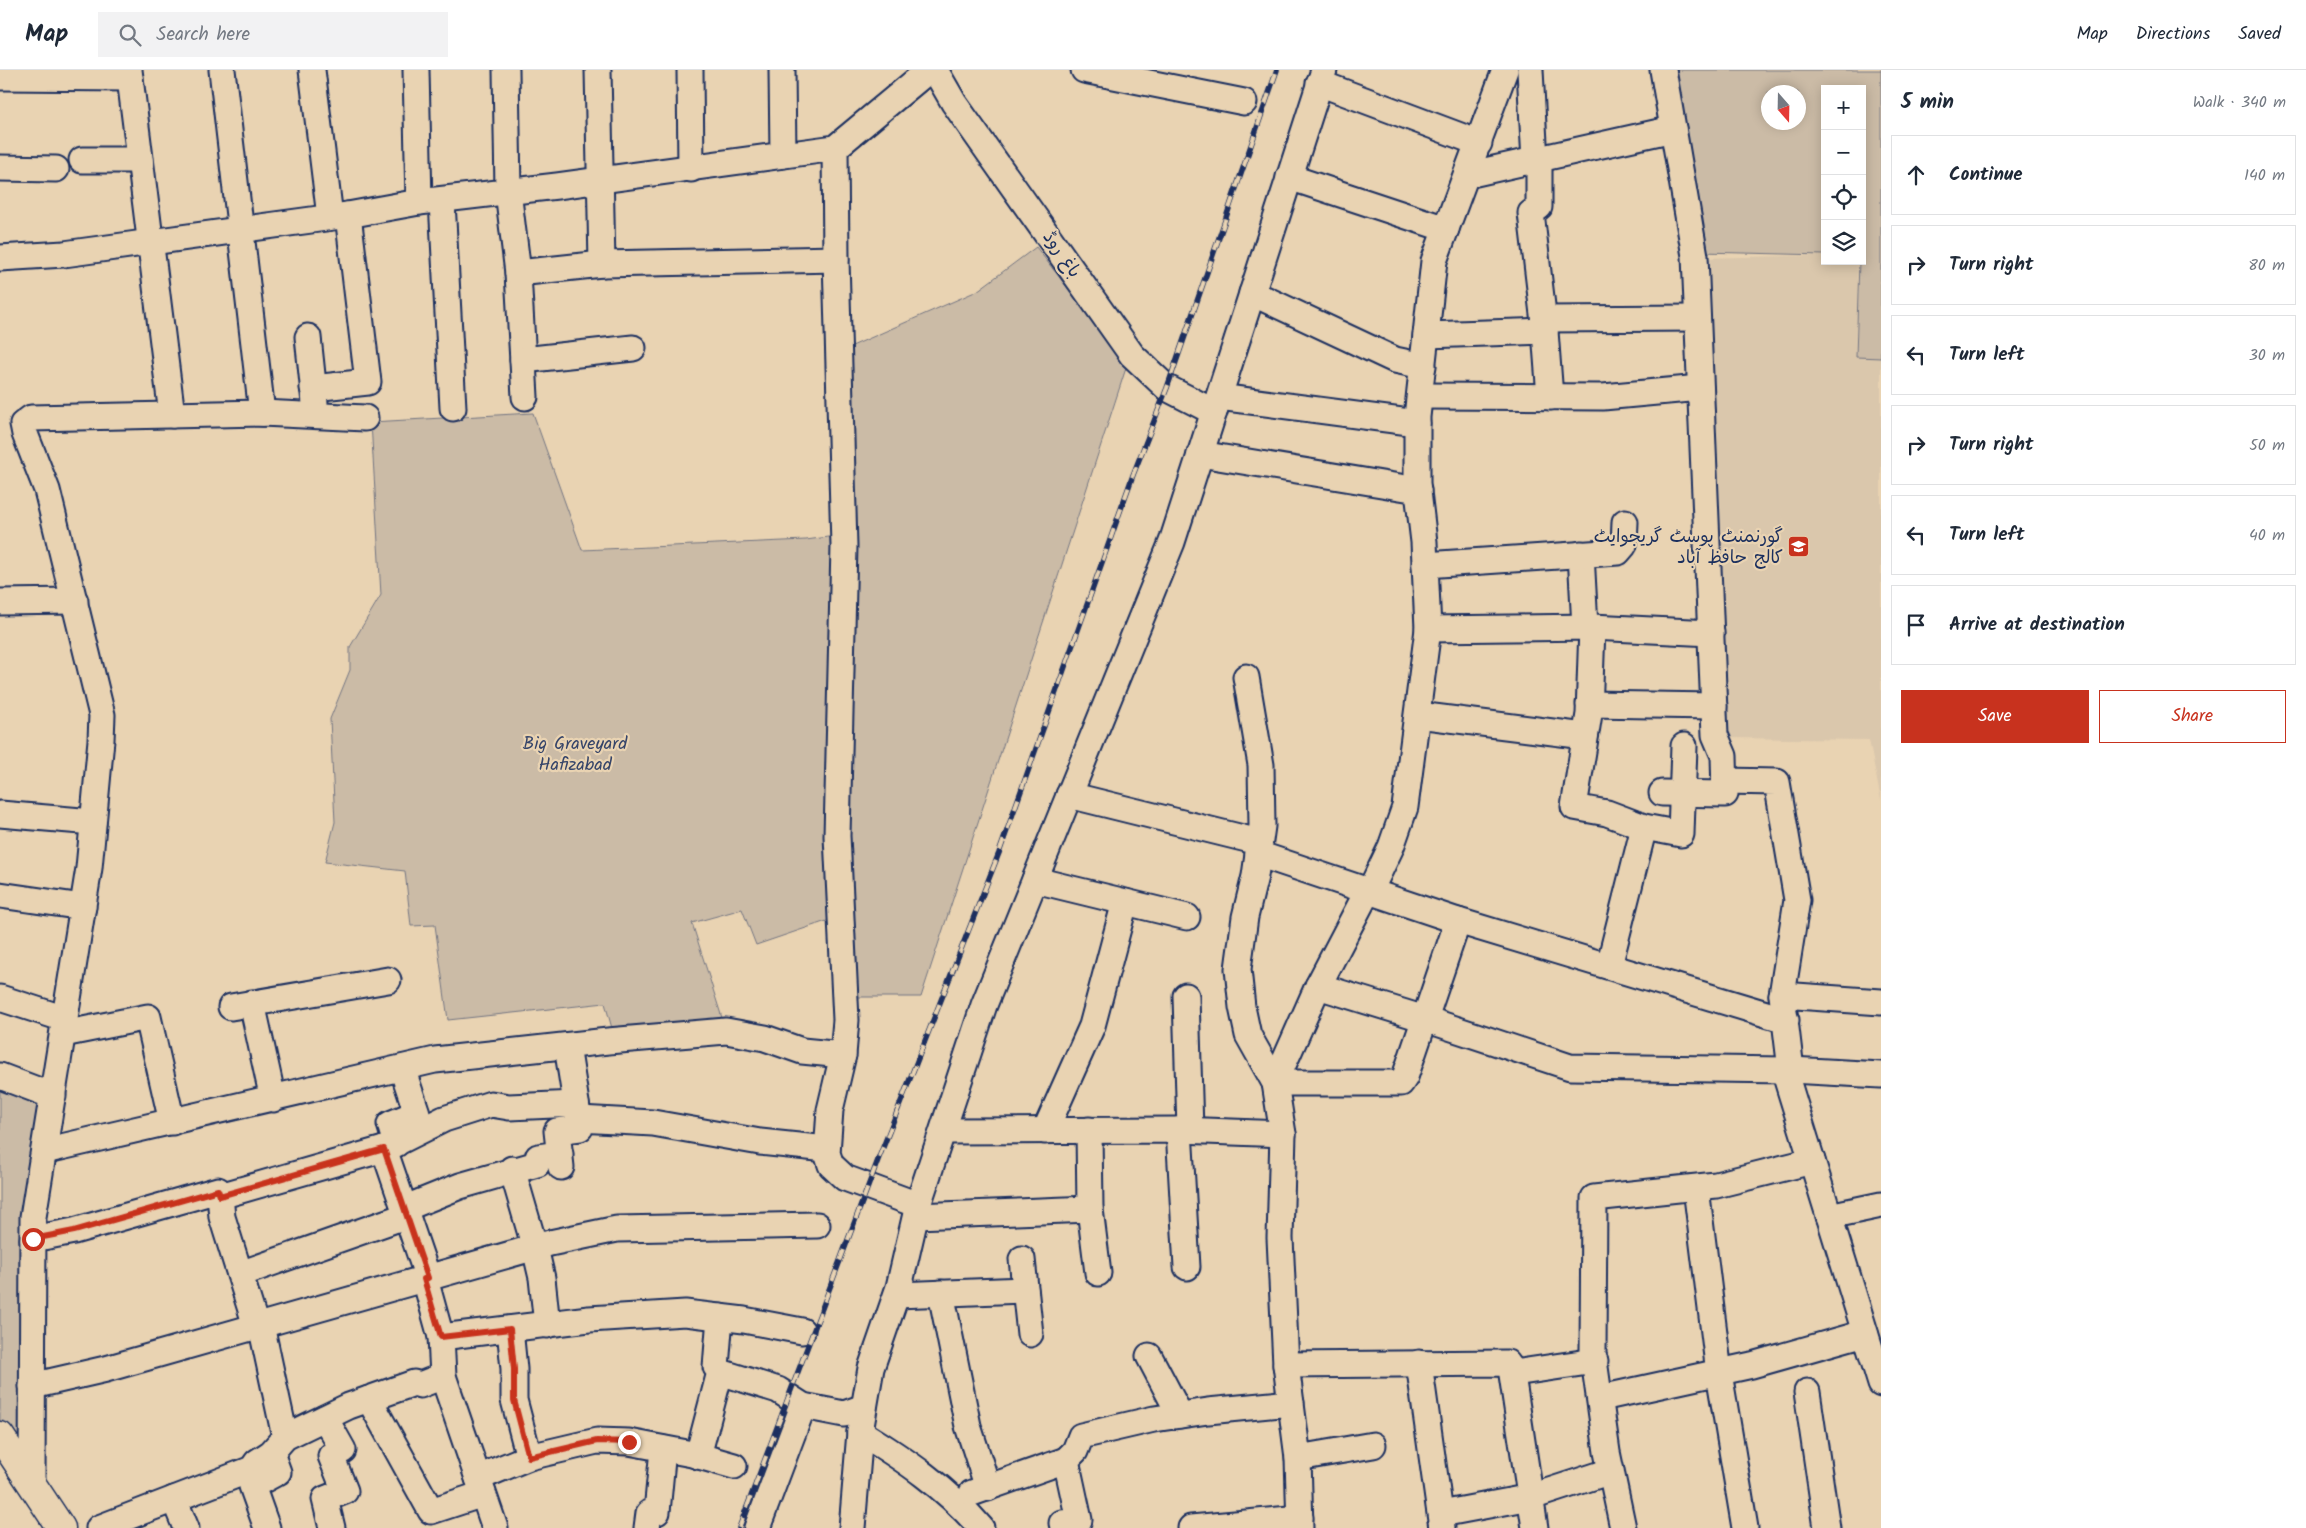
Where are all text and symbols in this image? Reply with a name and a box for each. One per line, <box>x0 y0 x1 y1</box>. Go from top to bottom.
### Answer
search box <box>98 12 448 57</box>
text: Map <box>25 15 68 54</box>
text: Search here <box>156 20 250 50</box>
text: Map <box>2076 20 2108 49</box>
text: Directions <box>2136 20 2210 49</box>
text: Saved <box>2238 20 2281 49</box>
icon: search <box>116 21 144 49</box>
north arrow <box>1761 85 1806 130</box>
map controls <box>1821 85 1866 265</box>
button: + <box>1821 85 1866 130</box>
text: 5 min <box>1901 86 1954 119</box>
text: Walk · 340 m <box>2193 90 2286 115</box>
button: − <box>1821 130 1866 175</box>
text: Continue <box>1949 160 2022 190</box>
icon: ahead <box>1902 161 1930 189</box>
text: 140 m <box>2244 163 2285 188</box>
button: locate <box>1821 175 1866 220</box>
button: layers <box>1821 220 1866 265</box>
street label: باغ روڈ <box>1034 225 1088 285</box>
text: Turn right <box>1949 250 2034 280</box>
icon: right <box>1902 251 1930 279</box>
text: 80 m <box>2248 253 2285 278</box>
text: Turn left <box>1949 340 2024 370</box>
icon: left <box>1902 341 1930 369</box>
text: 30 m <box>2249 343 2285 368</box>
text: Turn right <box>1949 430 2034 460</box>
icon: right <box>1902 431 1930 459</box>
text: 50 m <box>2249 433 2285 458</box>
text: Turn left <box>1949 520 2024 550</box>
icon: left <box>1902 521 1930 549</box>
place label: گورنمنٹ پوسٹ گریجوایٹ کالج حافظ آباد <box>1594 523 1783 573</box>
text: 40 m <box>2249 523 2285 548</box>
school or university icon: گورنمنٹ پوسٹ گریجوایٹ کالج حافظ آباد <box>1787 535 1811 559</box>
text: Arrive at destination <box>1949 610 2125 640</box>
icon: arrive <box>1902 611 1930 639</box>
button: Save <box>1901 690 2089 743</box>
button: Share <box>2099 690 2286 743</box>
park label: Big Graveyard Hafizabad <box>523 730 628 780</box>
route start <box>22 1228 45 1251</box>
route end <box>618 1431 641 1454</box>

